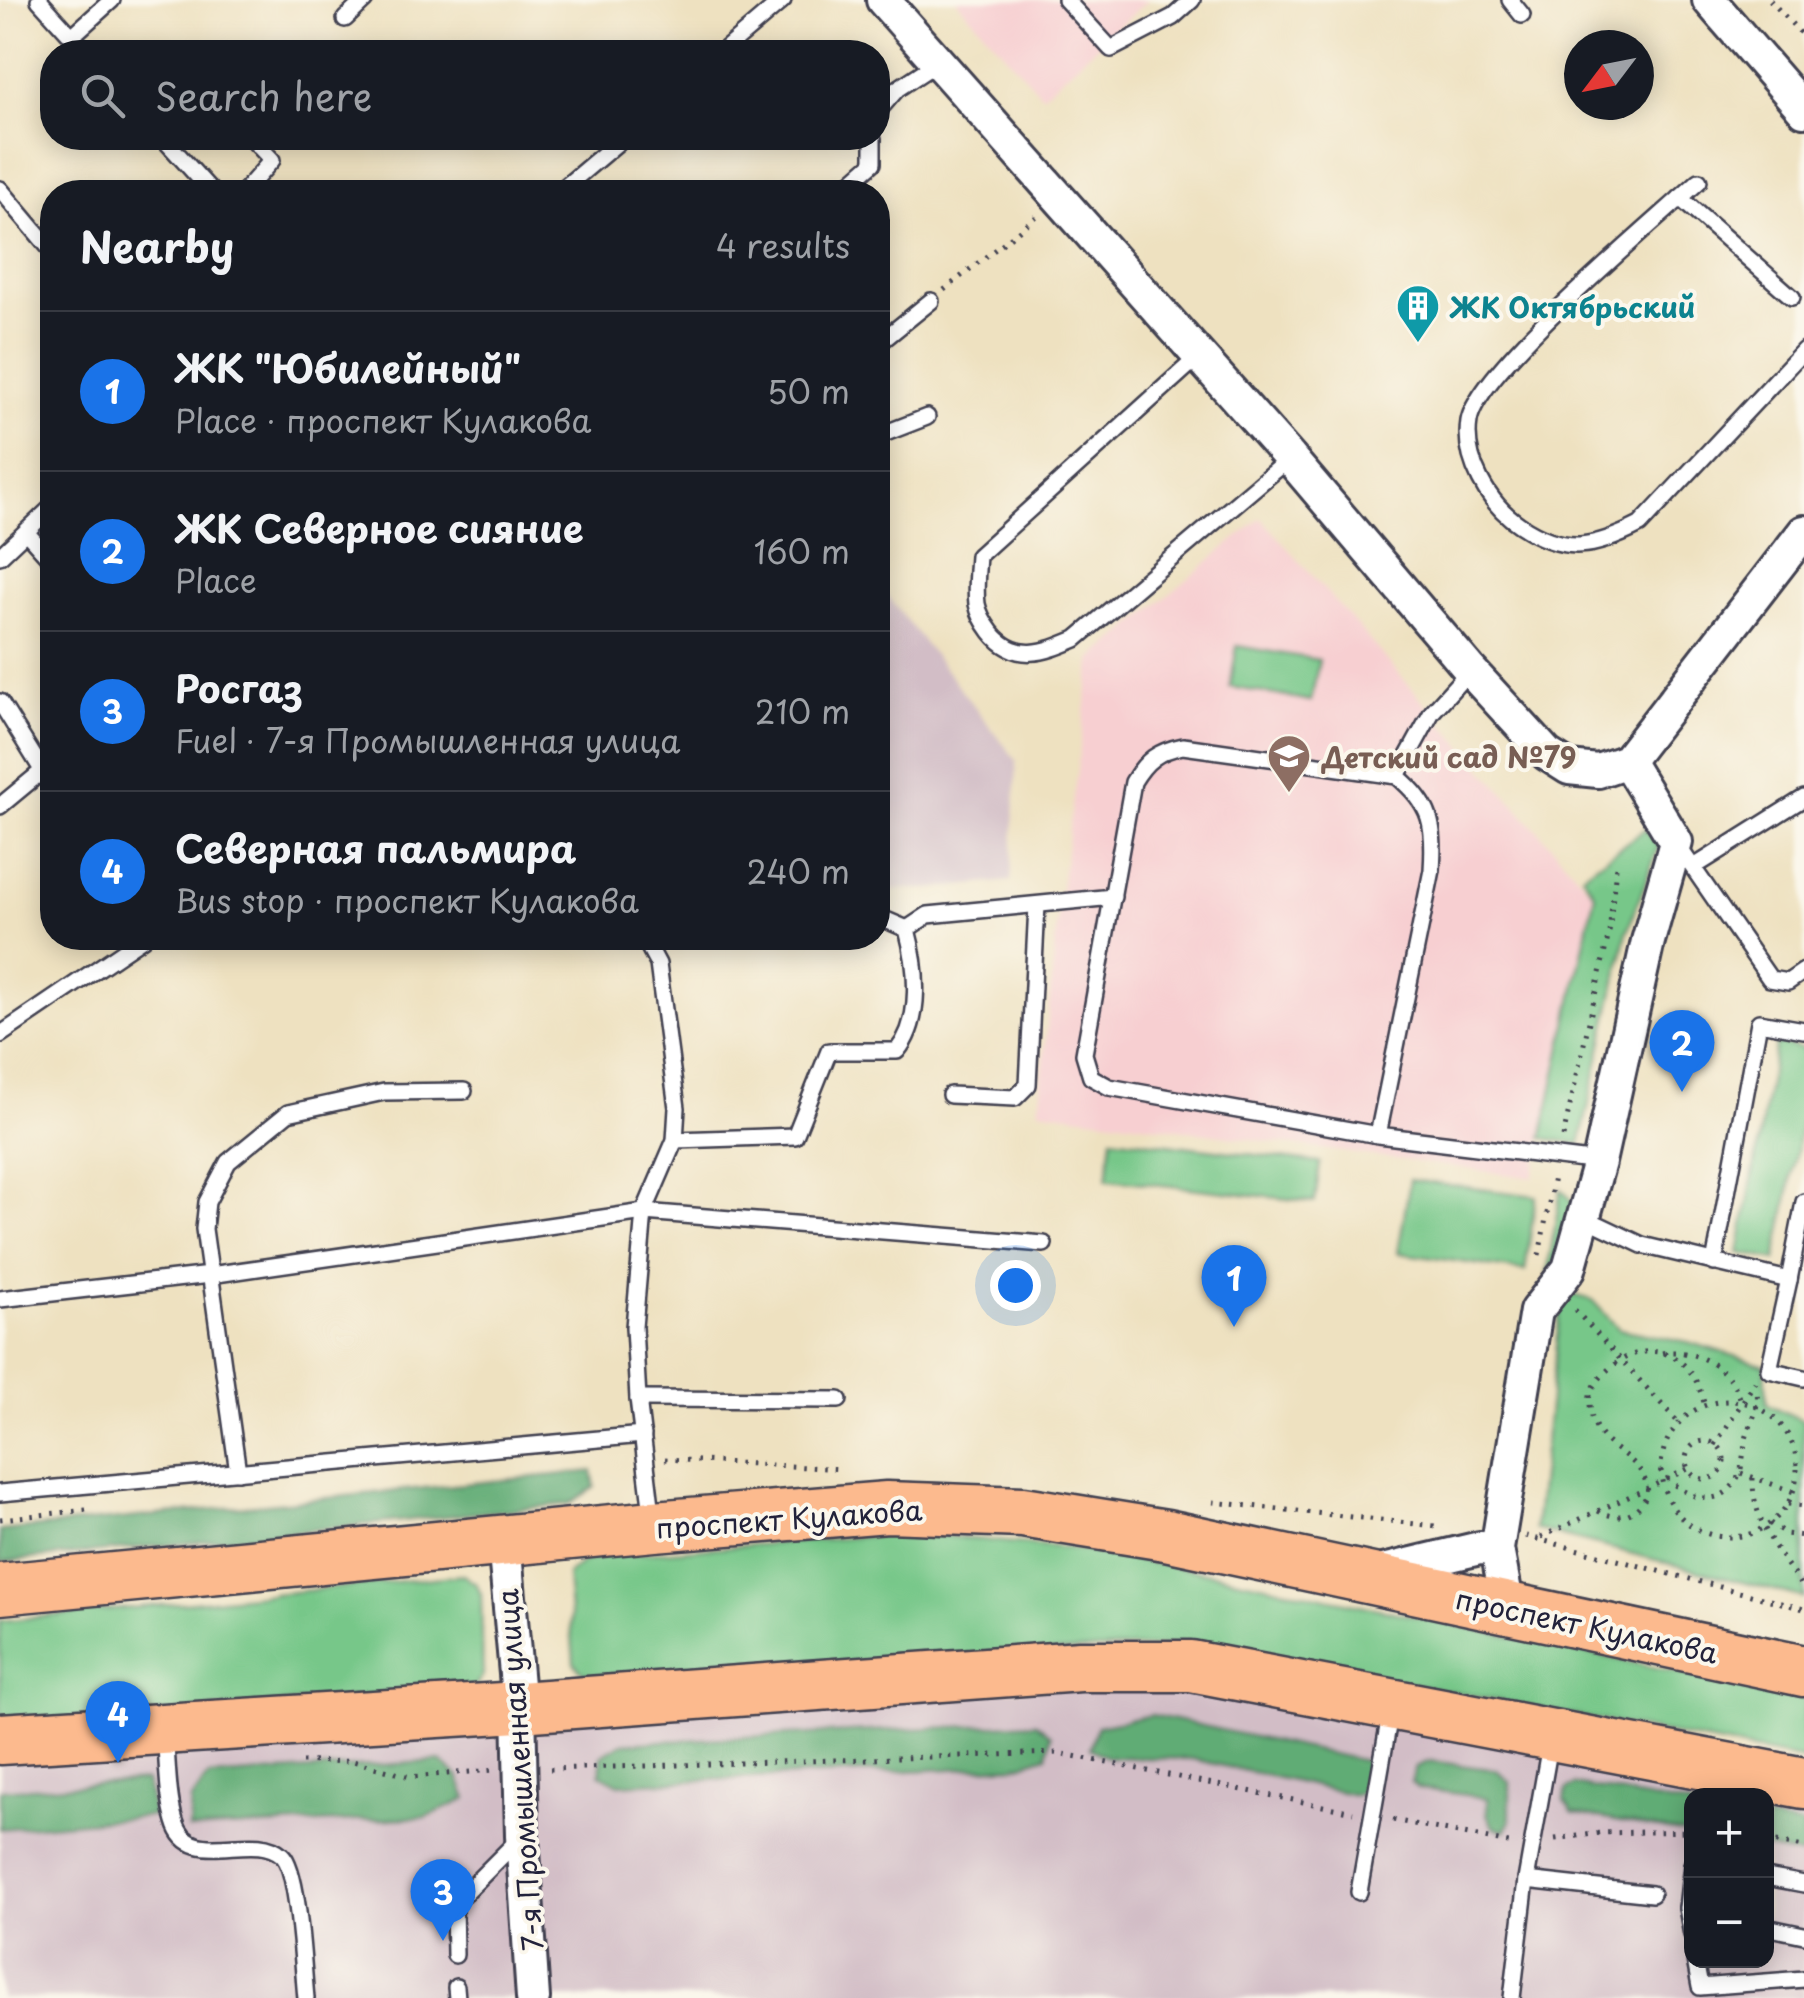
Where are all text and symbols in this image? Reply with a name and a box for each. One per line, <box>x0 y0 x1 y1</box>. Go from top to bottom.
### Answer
north arrow <box>1564 30 1654 120</box>
search box <box>40 40 890 150</box>
text: Search here <box>155 67 372 124</box>
icon: search <box>75 68 130 123</box>
text: Nearby <box>80 214 234 277</box>
text: 4 results <box>716 221 850 269</box>
building icon: ЖК Октябрьский <box>1395 283 1441 344</box>
place label: ЖК Октябрьский <box>1449 285 1695 328</box>
text: ЖК "Юбилейный" <box>175 339 521 396</box>
text: 1 <box>105 367 120 415</box>
text: 50 m <box>767 367 850 415</box>
text: Place · проспект Кулакова <box>175 396 591 444</box>
text: ЖК Северное сияние <box>175 499 584 556</box>
text: 2 <box>101 527 124 575</box>
text: 160 m <box>754 527 850 575</box>
text: Place <box>175 556 257 604</box>
text: Росгаз <box>175 659 303 716</box>
text: 3 <box>102 687 123 735</box>
text: 210 m <box>755 687 850 735</box>
text: Fuel · 7-я Промышленная улица <box>175 716 680 764</box>
school or university icon: Детский сад №79 <box>1266 733 1312 794</box>
place label: Детский сад №79 <box>1321 735 1576 778</box>
text: Северная пальмира <box>175 819 577 876</box>
text: 4 <box>102 847 123 895</box>
text: 240 m <box>747 847 850 895</box>
text: Bus stop · проспект Кулакова <box>175 876 639 924</box>
pin: 2 <box>1650 1010 1714 1092</box>
pin: 1 <box>1202 1244 1266 1327</box>
your location <box>990 1260 1041 1311</box>
street label: проспект Кулакова <box>654 1487 924 1549</box>
street label: проспект Кулакова <box>1452 1576 1723 1674</box>
street label: 7-я Промышленная улица <box>485 1587 553 1953</box>
pin: 4 <box>86 1680 150 1763</box>
map controls <box>1684 1788 1774 1968</box>
button: + <box>1684 1788 1774 1878</box>
pin: 3 <box>410 1858 476 1941</box>
button: − <box>1684 1878 1774 1968</box>

